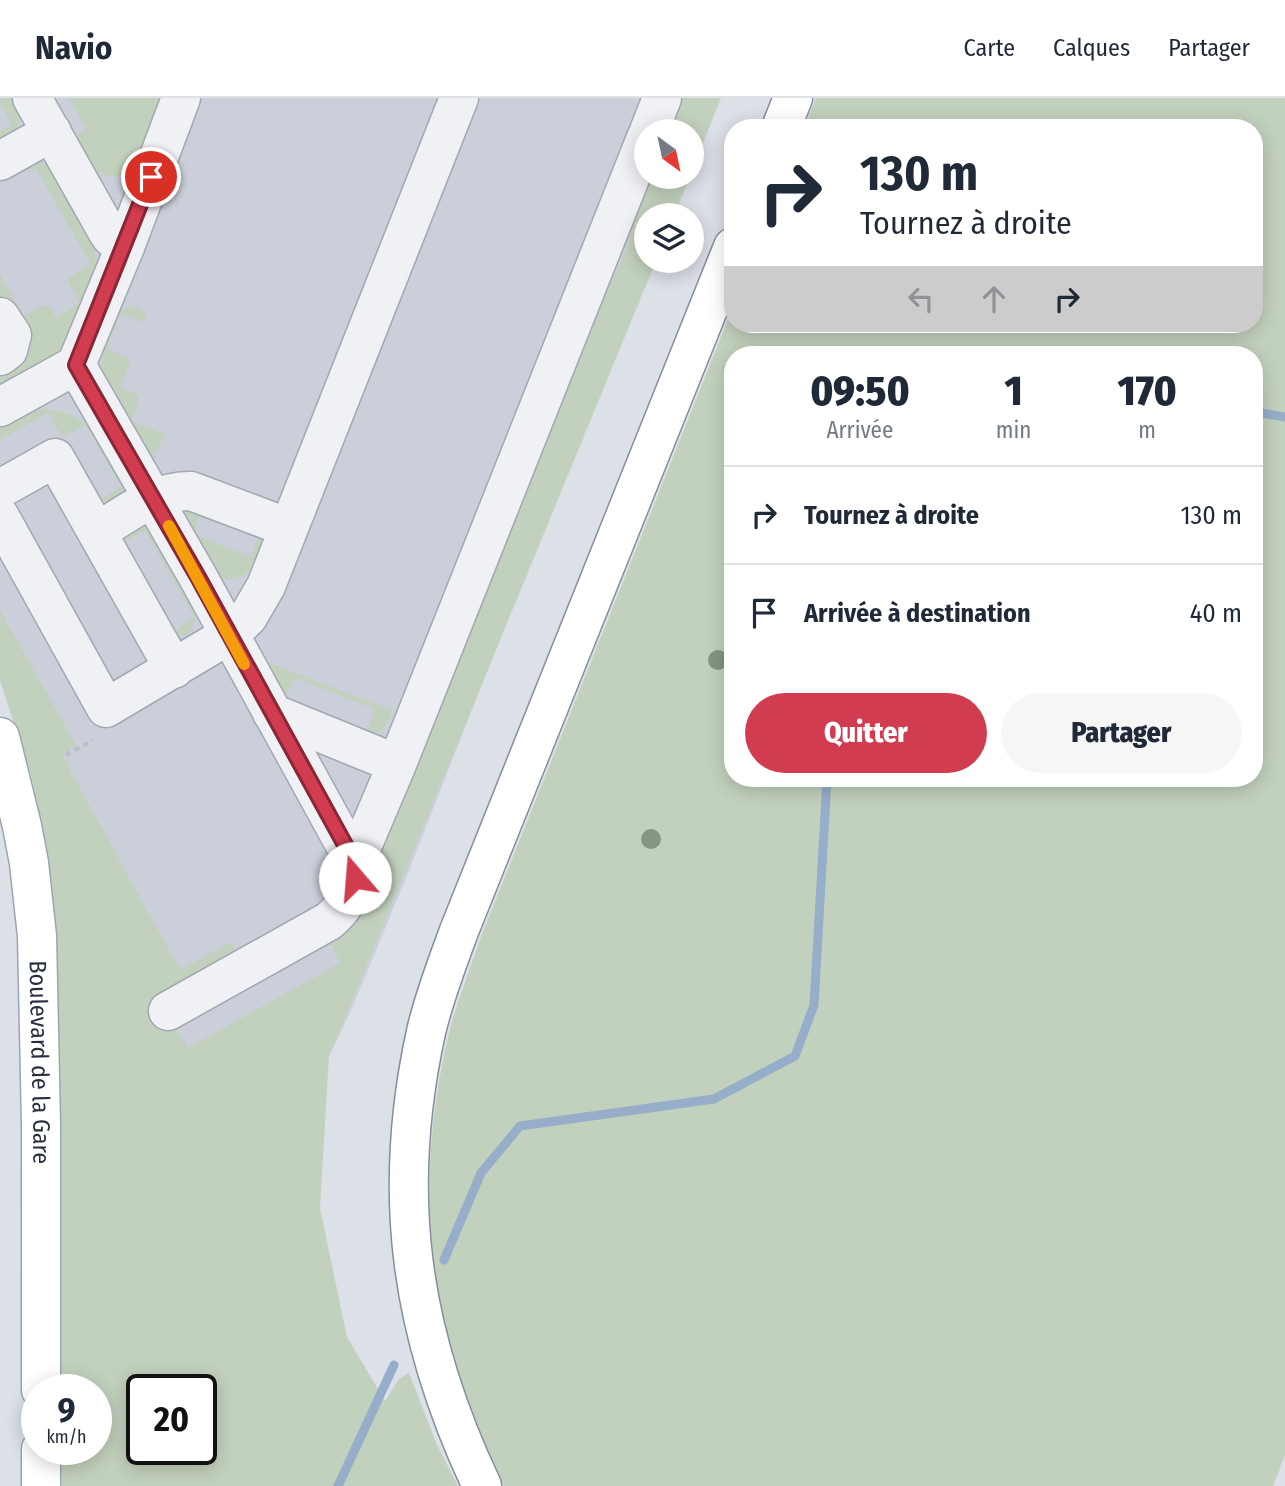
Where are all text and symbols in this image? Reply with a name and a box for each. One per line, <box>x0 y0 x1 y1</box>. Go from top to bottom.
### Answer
text: Navio <box>35 28 112 68</box>
text: Carte <box>964 34 1015 62</box>
text: Calques <box>1053 34 1130 62</box>
text: Partager <box>1168 34 1250 62</box>
north arrow <box>634 119 704 189</box>
map controls <box>634 119 704 273</box>
text: 130 m <box>860 144 978 203</box>
pin <box>121 147 181 207</box>
icon: right <box>745 147 836 238</box>
icon: arrive <box>132 158 170 196</box>
button: layers <box>634 203 704 273</box>
text: Tournez à droite <box>860 204 1072 242</box>
icon: left <box>902 280 940 318</box>
icon: ahead <box>975 280 1013 318</box>
icon: right <box>1048 280 1086 318</box>
text: 09:50 <box>810 366 910 416</box>
text: 1 <box>1005 366 1023 416</box>
text: 170 <box>1118 366 1177 416</box>
text: Arrivée <box>826 416 893 444</box>
text: min <box>996 416 1031 444</box>
text: m <box>1138 416 1156 444</box>
icon: right <box>745 496 783 534</box>
text: Tournez à droite <box>804 500 979 531</box>
text: 130 m <box>1180 500 1242 531</box>
icon: arrive <box>745 594 783 632</box>
text: Arrivée à destination <box>804 598 1031 629</box>
text: 40 m <box>1190 598 1242 629</box>
button: Quitter <box>745 693 987 773</box>
button: Partager <box>1001 693 1242 773</box>
position arrow <box>318 841 392 915</box>
street label: Boulevard de la Gare <box>24 960 55 1164</box>
speed limit sign: 20 <box>126 1374 217 1465</box>
text: 9 <box>57 1389 76 1431</box>
text: km/h <box>46 1426 87 1448</box>

